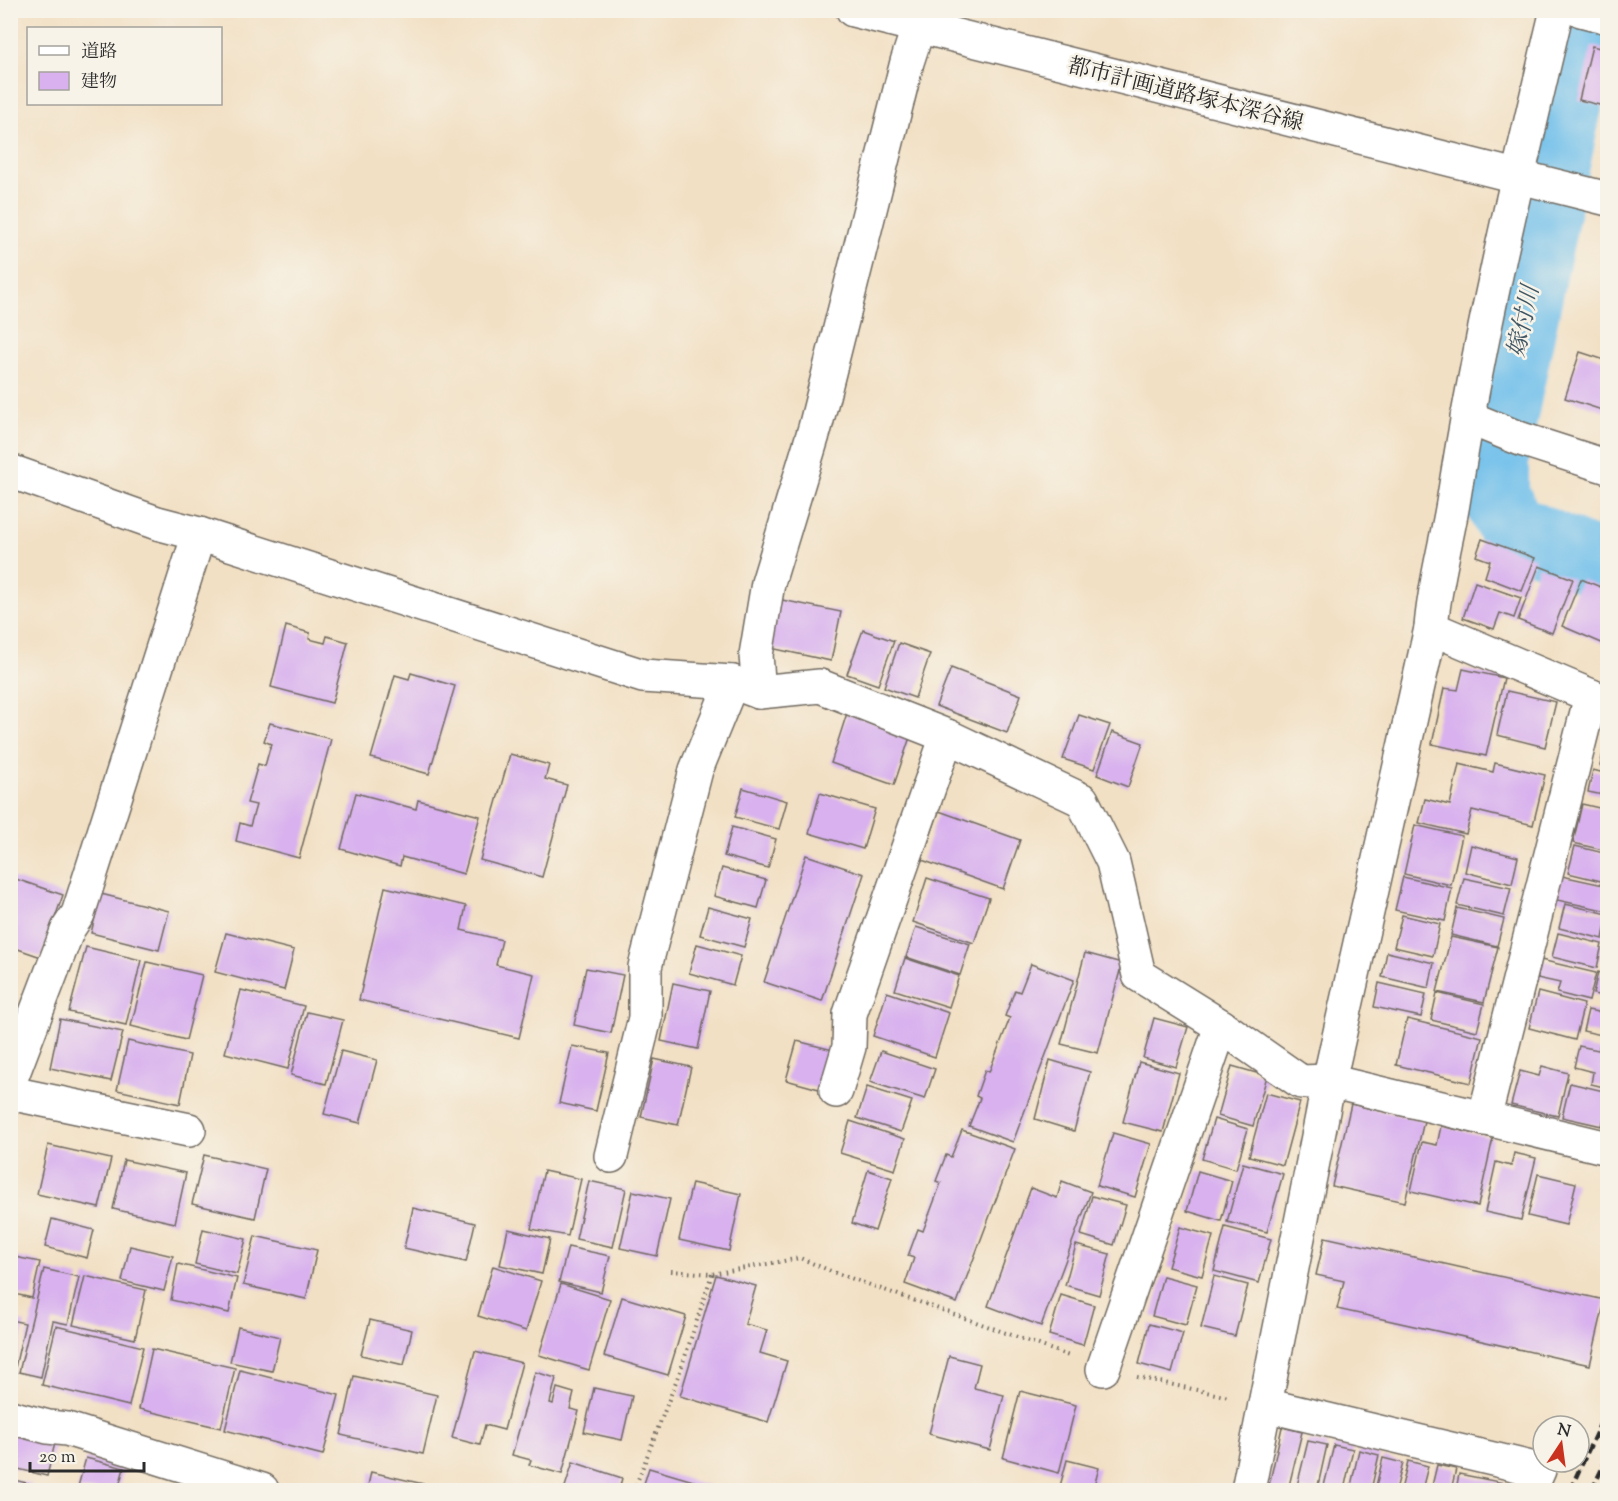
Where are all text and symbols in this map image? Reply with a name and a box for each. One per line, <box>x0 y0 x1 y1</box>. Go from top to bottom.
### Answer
legend <box>27 27 222 105</box>
text: 道路 <box>81 40 117 66</box>
street label: 都市計画道路塚本深谷線 <box>1064 51 1307 141</box>
text: 建物 <box>81 70 117 96</box>
water label: 嫁付川 <box>1501 280 1550 360</box>
north arrow <box>1531 1414 1591 1474</box>
text: N <box>1555 1419 1573 1445</box>
scale bar <box>30 1435 144 1473</box>
text: 20 m <box>39 1445 76 1471</box>

